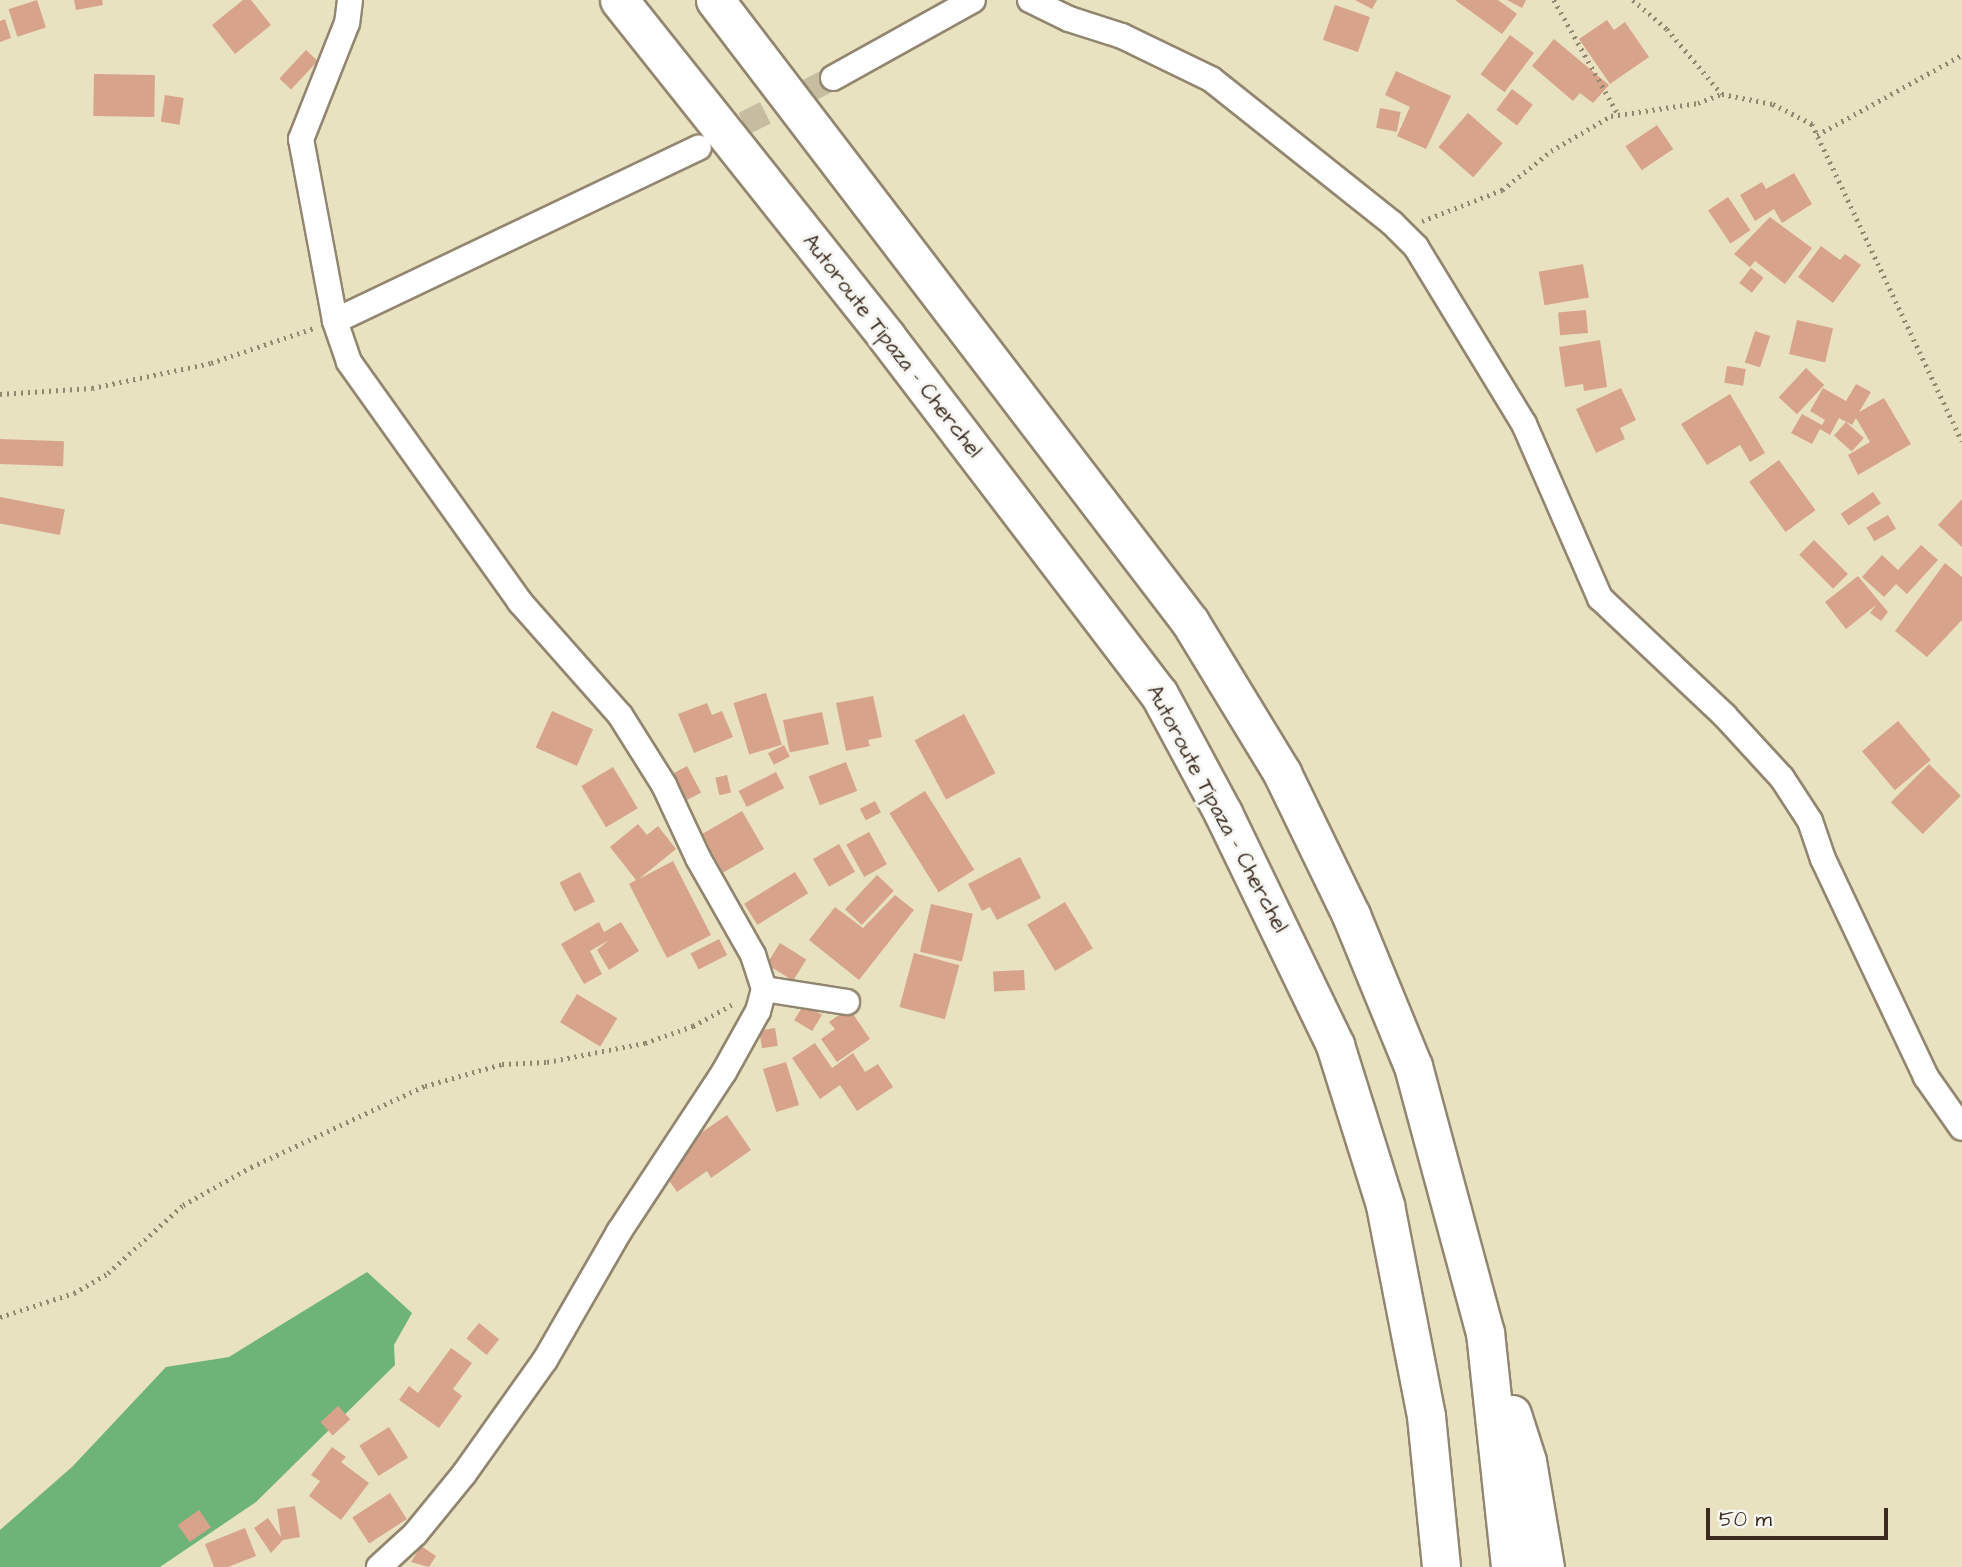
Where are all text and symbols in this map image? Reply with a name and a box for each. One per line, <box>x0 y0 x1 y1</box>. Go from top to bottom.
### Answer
street label: Autoroute Tipaza - Cherchel <box>797 229 987 463</box>
street label: Autoroute Tipaza - Cherchel <box>1141 681 1293 937</box>
scale bar <box>1710 1494 1892 1538</box>
text: 50 m <box>1719 1505 1772 1534</box>

